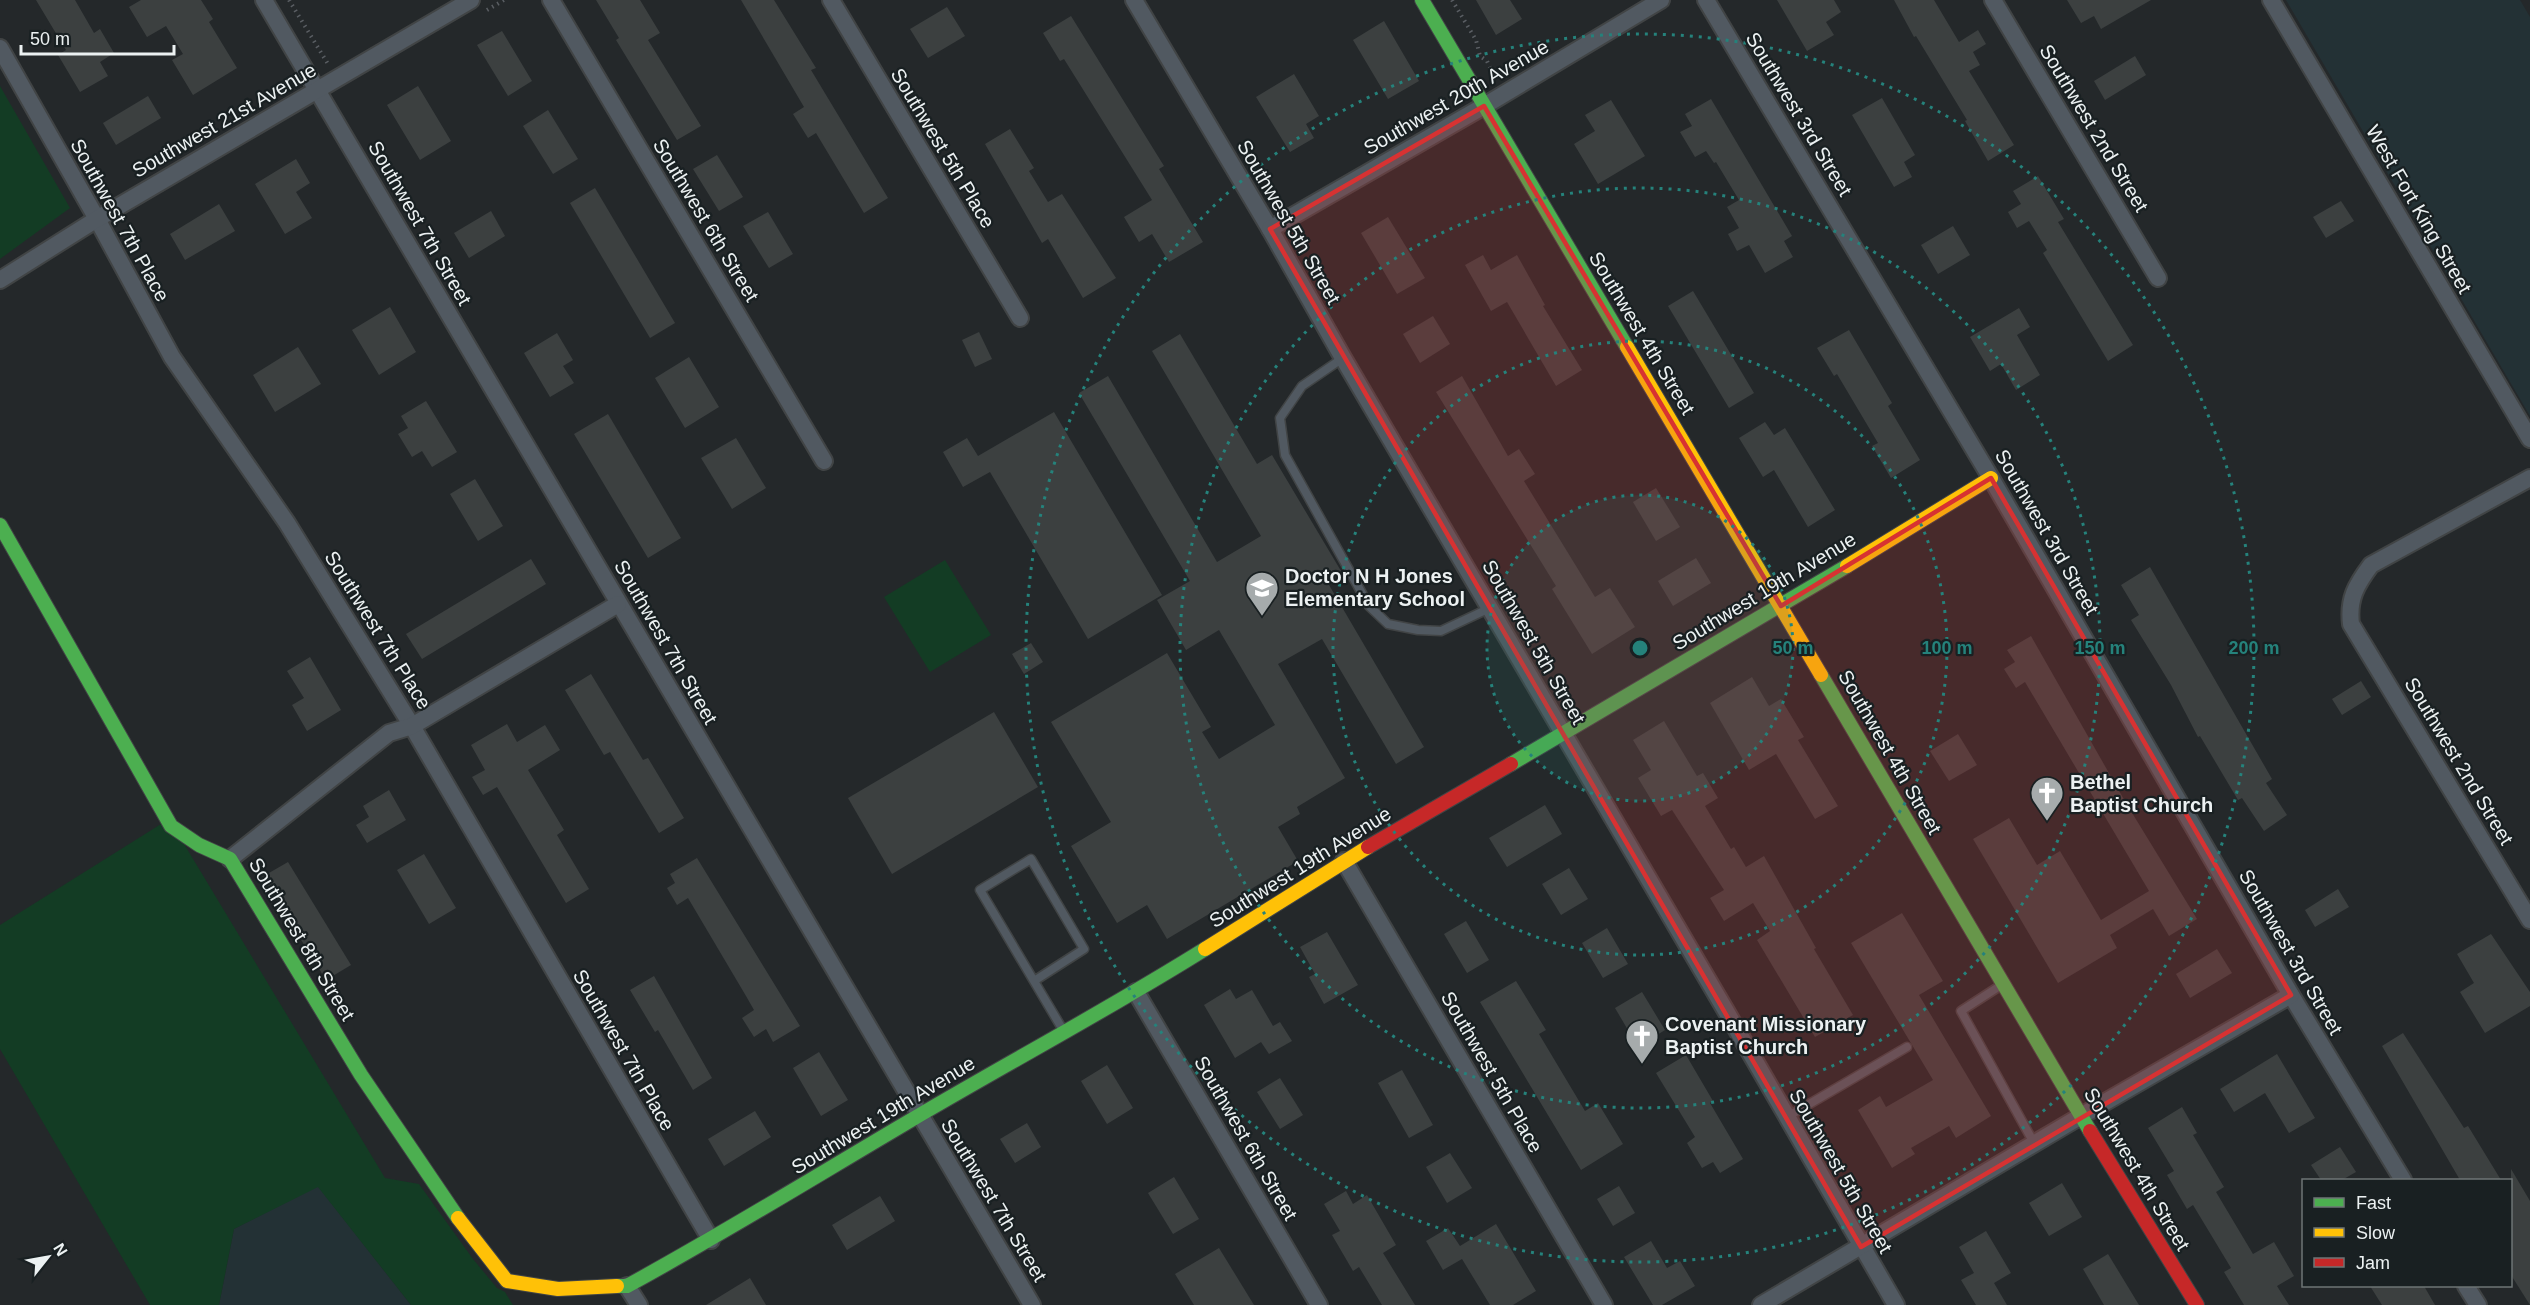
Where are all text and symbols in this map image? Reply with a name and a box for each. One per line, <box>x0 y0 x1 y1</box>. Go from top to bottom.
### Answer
scale bar <box>21 18 174 56</box>
street label: Southwest 3rd Street <box>1741 28 1857 200</box>
text: 50 m <box>30 29 70 49</box>
street label: Southwest 20th Avenue <box>1360 35 1552 159</box>
street label: Southwest 2nd Street <box>2035 40 2153 216</box>
street label: Southwest 21st Avenue <box>128 58 320 182</box>
street label: Southwest 5th Place <box>887 64 999 232</box>
street label: West Fort King Street <box>2362 121 2476 298</box>
street label: Southwest 7th Place <box>66 135 174 305</box>
street label: Southwest 6th Street <box>649 135 763 306</box>
street label: Southwest 5th Street <box>1233 136 1345 308</box>
street label: Southwest 7th Street <box>364 137 476 309</box>
street label: Southwest 4th Street <box>1585 248 1699 419</box>
street label: Southwest 3rd Street <box>1991 446 2103 619</box>
street label: Southwest 19th Avenue <box>1668 528 1860 654</box>
street label: Southwest 7th Place <box>320 547 436 713</box>
street label: Southwest 7th Street <box>610 556 722 728</box>
street label: Southwest 5th Street <box>1478 556 1590 728</box>
place label: Doctor N H Jones Elementary School <box>1285 565 1465 610</box>
school or university icon: Doctor N H Jones Elementary School <box>1244 570 1280 617</box>
centre of rings <box>1630 638 1650 658</box>
text: 50 m <box>1772 638 1814 658</box>
text: 100 m <box>1921 638 1973 658</box>
text: 150 m <box>2074 638 2126 658</box>
text: 200 m <box>2228 638 2280 658</box>
street label: Southwest 4th Street <box>1834 666 1946 838</box>
street label: Southwest 2nd Street <box>2400 673 2518 849</box>
place label: Bethel Baptist Church <box>2070 771 2213 816</box>
church icon: Bethel Baptist Church <box>2029 775 2065 822</box>
street label: Southwest 19th Avenue <box>1205 802 1395 932</box>
street label: Southwest 8th Street <box>245 854 359 1025</box>
street label: Southwest 3rd Street <box>2235 866 2347 1039</box>
street label: Southwest 7th Place <box>569 966 679 1134</box>
street label: Southwest 5th Place <box>1437 988 1547 1156</box>
place label: Covenant Missionary Baptist Church <box>1665 1013 1867 1058</box>
church icon: Covenant Missionary Baptist Church <box>1624 1018 1660 1065</box>
street label: Southwest 19th Avenue <box>787 1052 979 1178</box>
street label: Southwest 6th Street <box>1190 1052 1302 1224</box>
street label: Southwest 4th Street <box>2080 1084 2194 1255</box>
street label: Southwest 5th Street <box>1785 1085 1897 1257</box>
street label: Southwest 7th Street <box>937 1115 1051 1286</box>
legend <box>2302 1179 2512 1287</box>
text: Fast <box>2356 1193 2391 1213</box>
text: Slow <box>2356 1223 2396 1243</box>
north arrow <box>18 1227 78 1287</box>
text: N <box>50 1240 71 1259</box>
text: Jam <box>2356 1253 2390 1273</box>

